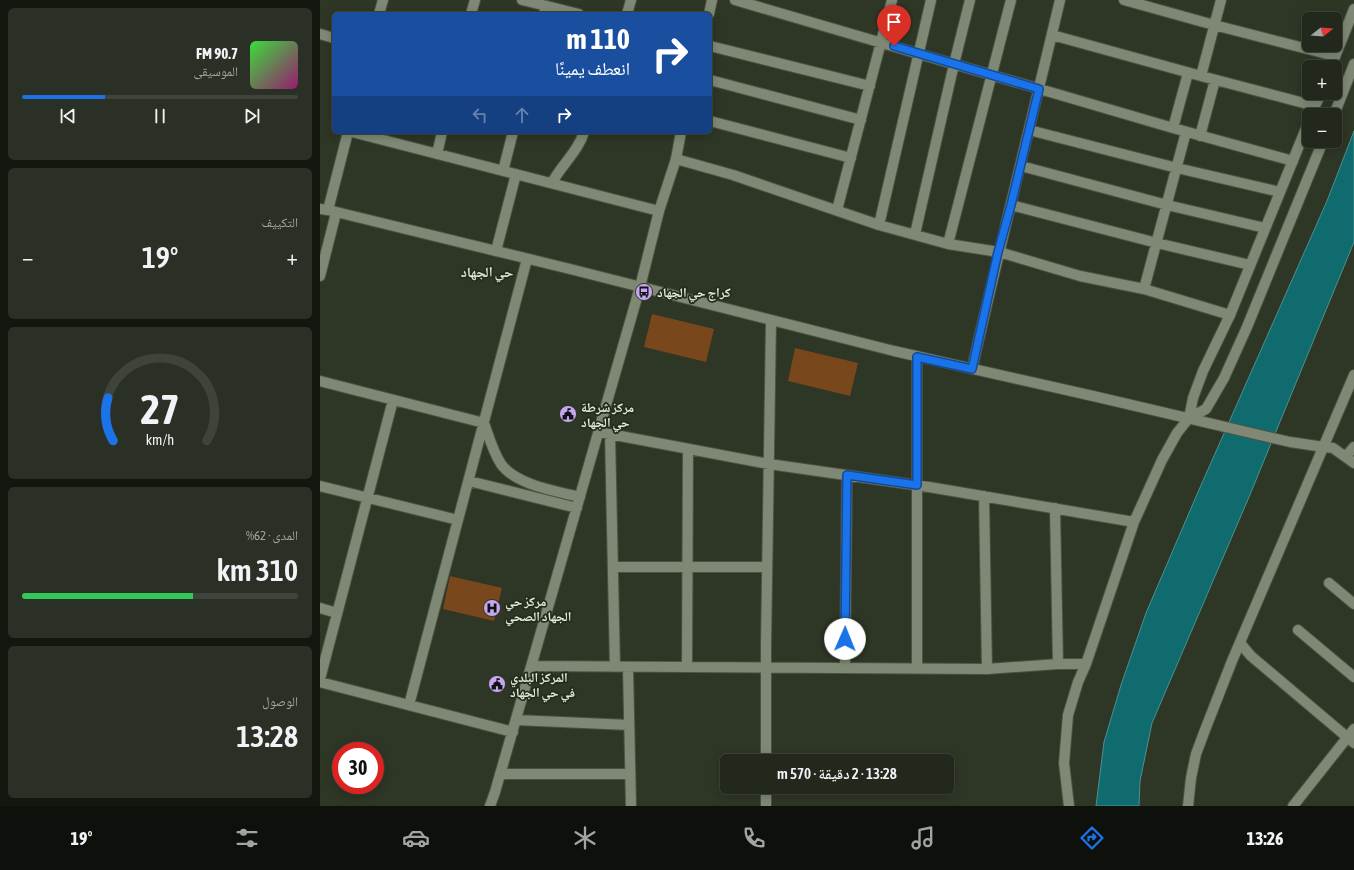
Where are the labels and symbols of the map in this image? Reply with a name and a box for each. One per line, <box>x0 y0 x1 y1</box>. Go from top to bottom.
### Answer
pin <box>877 5 911 46</box>
north arrow <box>1302 12 1342 52</box>
district label: حي الجهاد <box>461 264 513 283</box>
bus stop icon: كراج حي الجهاد <box>634 282 654 302</box>
place label: كراج حي الجهاد <box>657 285 731 303</box>
place label: مركز شرطة حي الجهاد <box>581 400 634 433</box>
public building icon: مركز شرطة حي الجهاد <box>558 404 578 424</box>
place label: مركز حي الجهاد الصحي <box>505 594 571 627</box>
hospital icon: مركز حي الجهاد الصحي <box>482 598 502 618</box>
position arrow <box>824 618 866 660</box>
place label: المركز البلدي في حي الجهاد <box>510 670 575 703</box>
public building icon: المركز البلدي في حي الجهاد <box>487 674 507 694</box>
speed limit sign: 30 <box>332 742 384 794</box>

